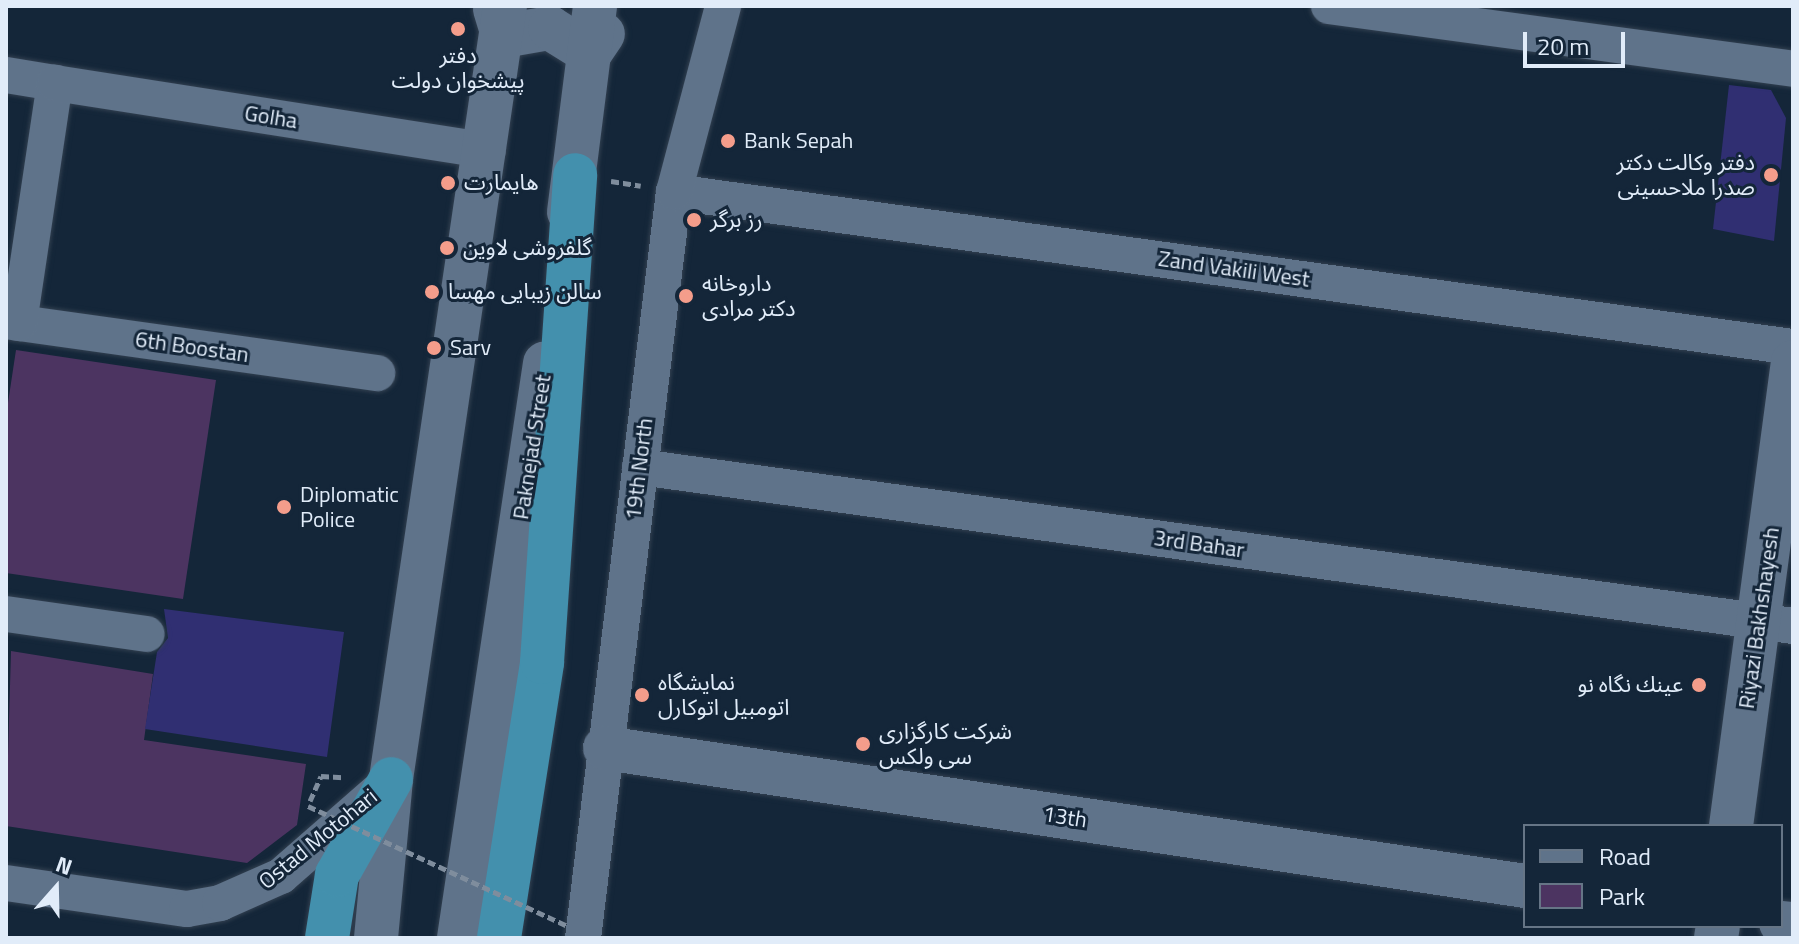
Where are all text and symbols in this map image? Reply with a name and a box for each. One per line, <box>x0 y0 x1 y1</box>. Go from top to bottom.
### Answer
scale bar <box>1527 16 1629 66</box>
marker: دفتر پیشخوان دولت <box>449 20 467 38</box>
text: 20 m <box>1537 28 1589 64</box>
place label: دفتر پیشخوان دولت <box>391 42 525 94</box>
street label: Golha <box>243 100 299 134</box>
place label: Bank Sepah <box>744 128 853 154</box>
marker: Bank Sepah <box>719 132 737 150</box>
place label: دفتر وکالت دکتر صدرا ملاحسینی <box>1617 149 1755 200</box>
marker: دفتر وکالت دکتر صدرا ملاحسینی <box>1762 166 1780 184</box>
place label: هایمارت <box>464 170 539 196</box>
marker: هایمارت <box>439 174 457 192</box>
place label: رز برگر <box>710 207 763 233</box>
marker: رز برگر <box>685 211 703 229</box>
place label: گلفروشی لاوین <box>463 235 592 261</box>
marker: گلفروشی لاوین <box>438 239 456 257</box>
street label: Zand Vakili West <box>1157 245 1311 293</box>
place label: داروخانه دکتر مرادی <box>702 270 795 322</box>
place label: سالن زیبایی مهسا <box>448 279 602 305</box>
marker: سالن زیبایی مهسا <box>423 283 441 301</box>
marker: داروخانه دکتر مرادی <box>677 287 695 305</box>
street label: 6th Boostan <box>134 326 250 368</box>
place label: Sarv <box>450 335 491 361</box>
marker: Sarv <box>425 339 443 357</box>
street label: Paknejad Street <box>508 373 556 521</box>
street label: 19th North <box>620 417 658 521</box>
place label: Diplomatic Police <box>300 481 399 532</box>
marker: Diplomatic Police <box>275 498 293 516</box>
street label: 3rd Bahar <box>1152 525 1246 563</box>
street label: Riyazi Bakhshayesh <box>1733 526 1785 710</box>
place label: نمایشگاه اتومبیل اتوکارل <box>658 669 789 720</box>
place label: عينك نگاه نو <box>1578 672 1683 698</box>
marker: عينك نگاه نو <box>1690 676 1708 694</box>
marker: نمایشگاه اتومبیل اتوکارل <box>633 686 651 704</box>
place label: شرکت کارگزاری سی ولکس <box>879 718 1012 770</box>
marker: شرکت کارگزاری سی ولکس <box>854 735 872 753</box>
street label: Ostad Motohari <box>254 783 382 895</box>
street label: 13th <box>1041 801 1089 833</box>
legend <box>1523 824 1783 928</box>
text: Road <box>1599 838 1651 874</box>
text: N <box>51 847 77 884</box>
north arrow <box>16 848 96 928</box>
text: Park <box>1599 878 1645 914</box>

